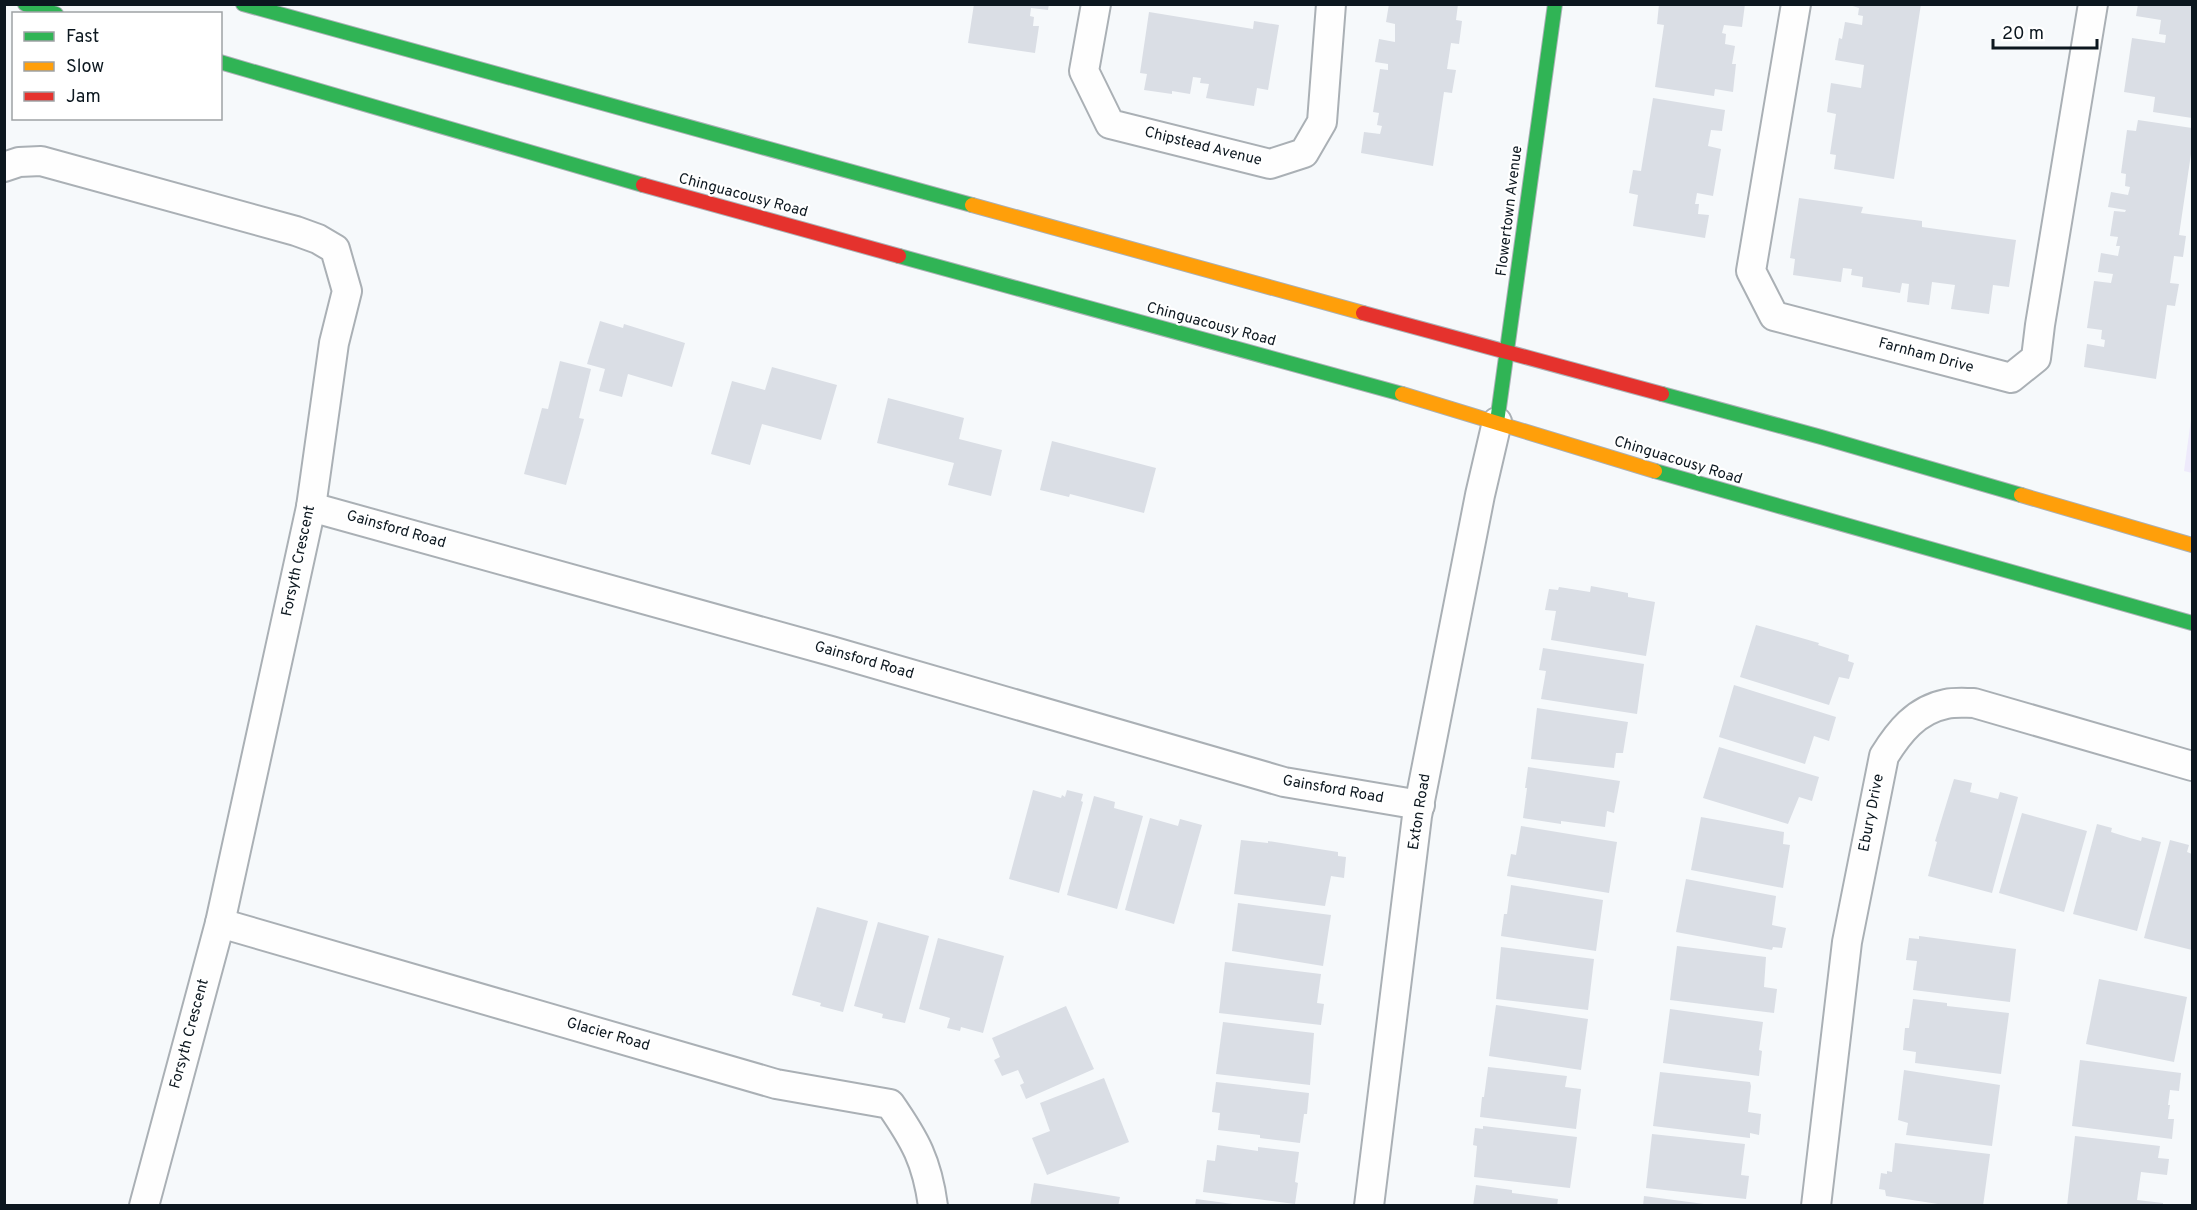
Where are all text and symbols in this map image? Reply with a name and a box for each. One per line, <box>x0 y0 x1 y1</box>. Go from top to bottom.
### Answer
legend <box>12 12 222 120</box>
scale bar <box>1993 12 2096 50</box>
text: 20 m <box>2002 23 2044 46</box>
text: Fast <box>66 26 99 49</box>
text: Slow <box>66 56 104 79</box>
text: Jam <box>66 86 101 109</box>
street label: Chipstead Avenue <box>1142 123 1264 171</box>
street label: Flowertown Avenue <box>1493 145 1527 277</box>
street label: Chinguacousy Road <box>676 170 810 222</box>
street label: Chinguacousy Road <box>1144 299 1278 351</box>
street label: Farnham Drive <box>1876 334 1976 378</box>
street label: Chinguacousy Road <box>1612 432 1744 490</box>
street label: Forsyth Crescent <box>278 504 320 618</box>
street label: Gainsford Road <box>344 507 448 553</box>
street label: Gainsford Road <box>812 638 916 684</box>
street label: Gainsford Road <box>1281 772 1385 808</box>
street label: Exton Road <box>1405 772 1435 852</box>
street label: Ebury Drive <box>1855 772 1889 854</box>
street label: Forsyth Crescent <box>166 977 214 1091</box>
street label: Glacier Road <box>564 1014 652 1056</box>

